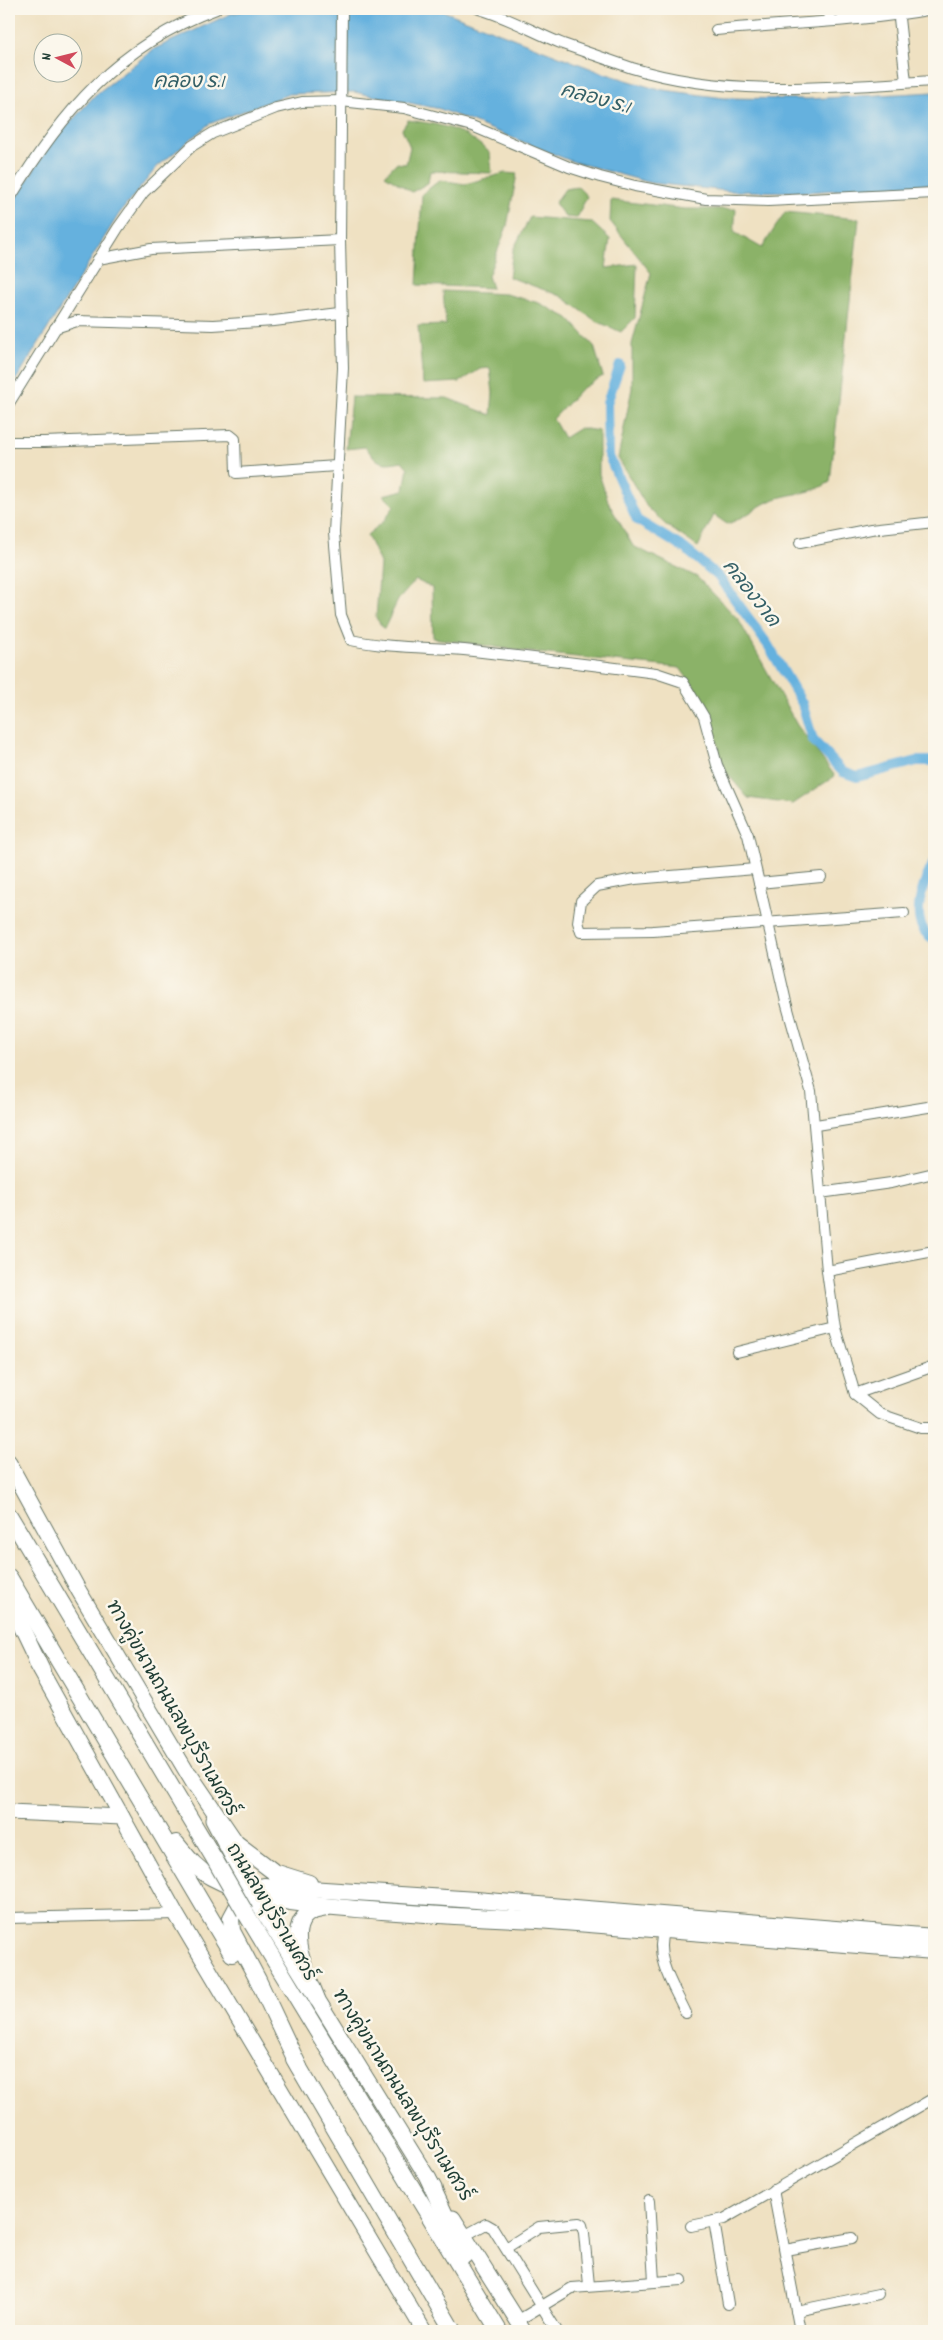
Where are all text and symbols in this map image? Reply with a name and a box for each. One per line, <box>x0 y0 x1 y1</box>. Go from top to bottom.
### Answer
north arrow <box>32 32 82 82</box>
text: N <box>37 52 57 61</box>
water label: คลอง ร.1 <box>154 69 226 97</box>
water label: คลอง ร.1 <box>557 77 634 123</box>
water label: คลองวาด <box>715 554 786 635</box>
street label: ทางคู่ขนานถนนลพบุรีราเมศวร์ <box>98 1595 246 1823</box>
street label: ถนนลพบุรีราเมศวร์ <box>218 1838 324 1988</box>
street label: ทางคู่ขนานถนนลพบุรีราเมศวร์ <box>324 1984 480 2208</box>

